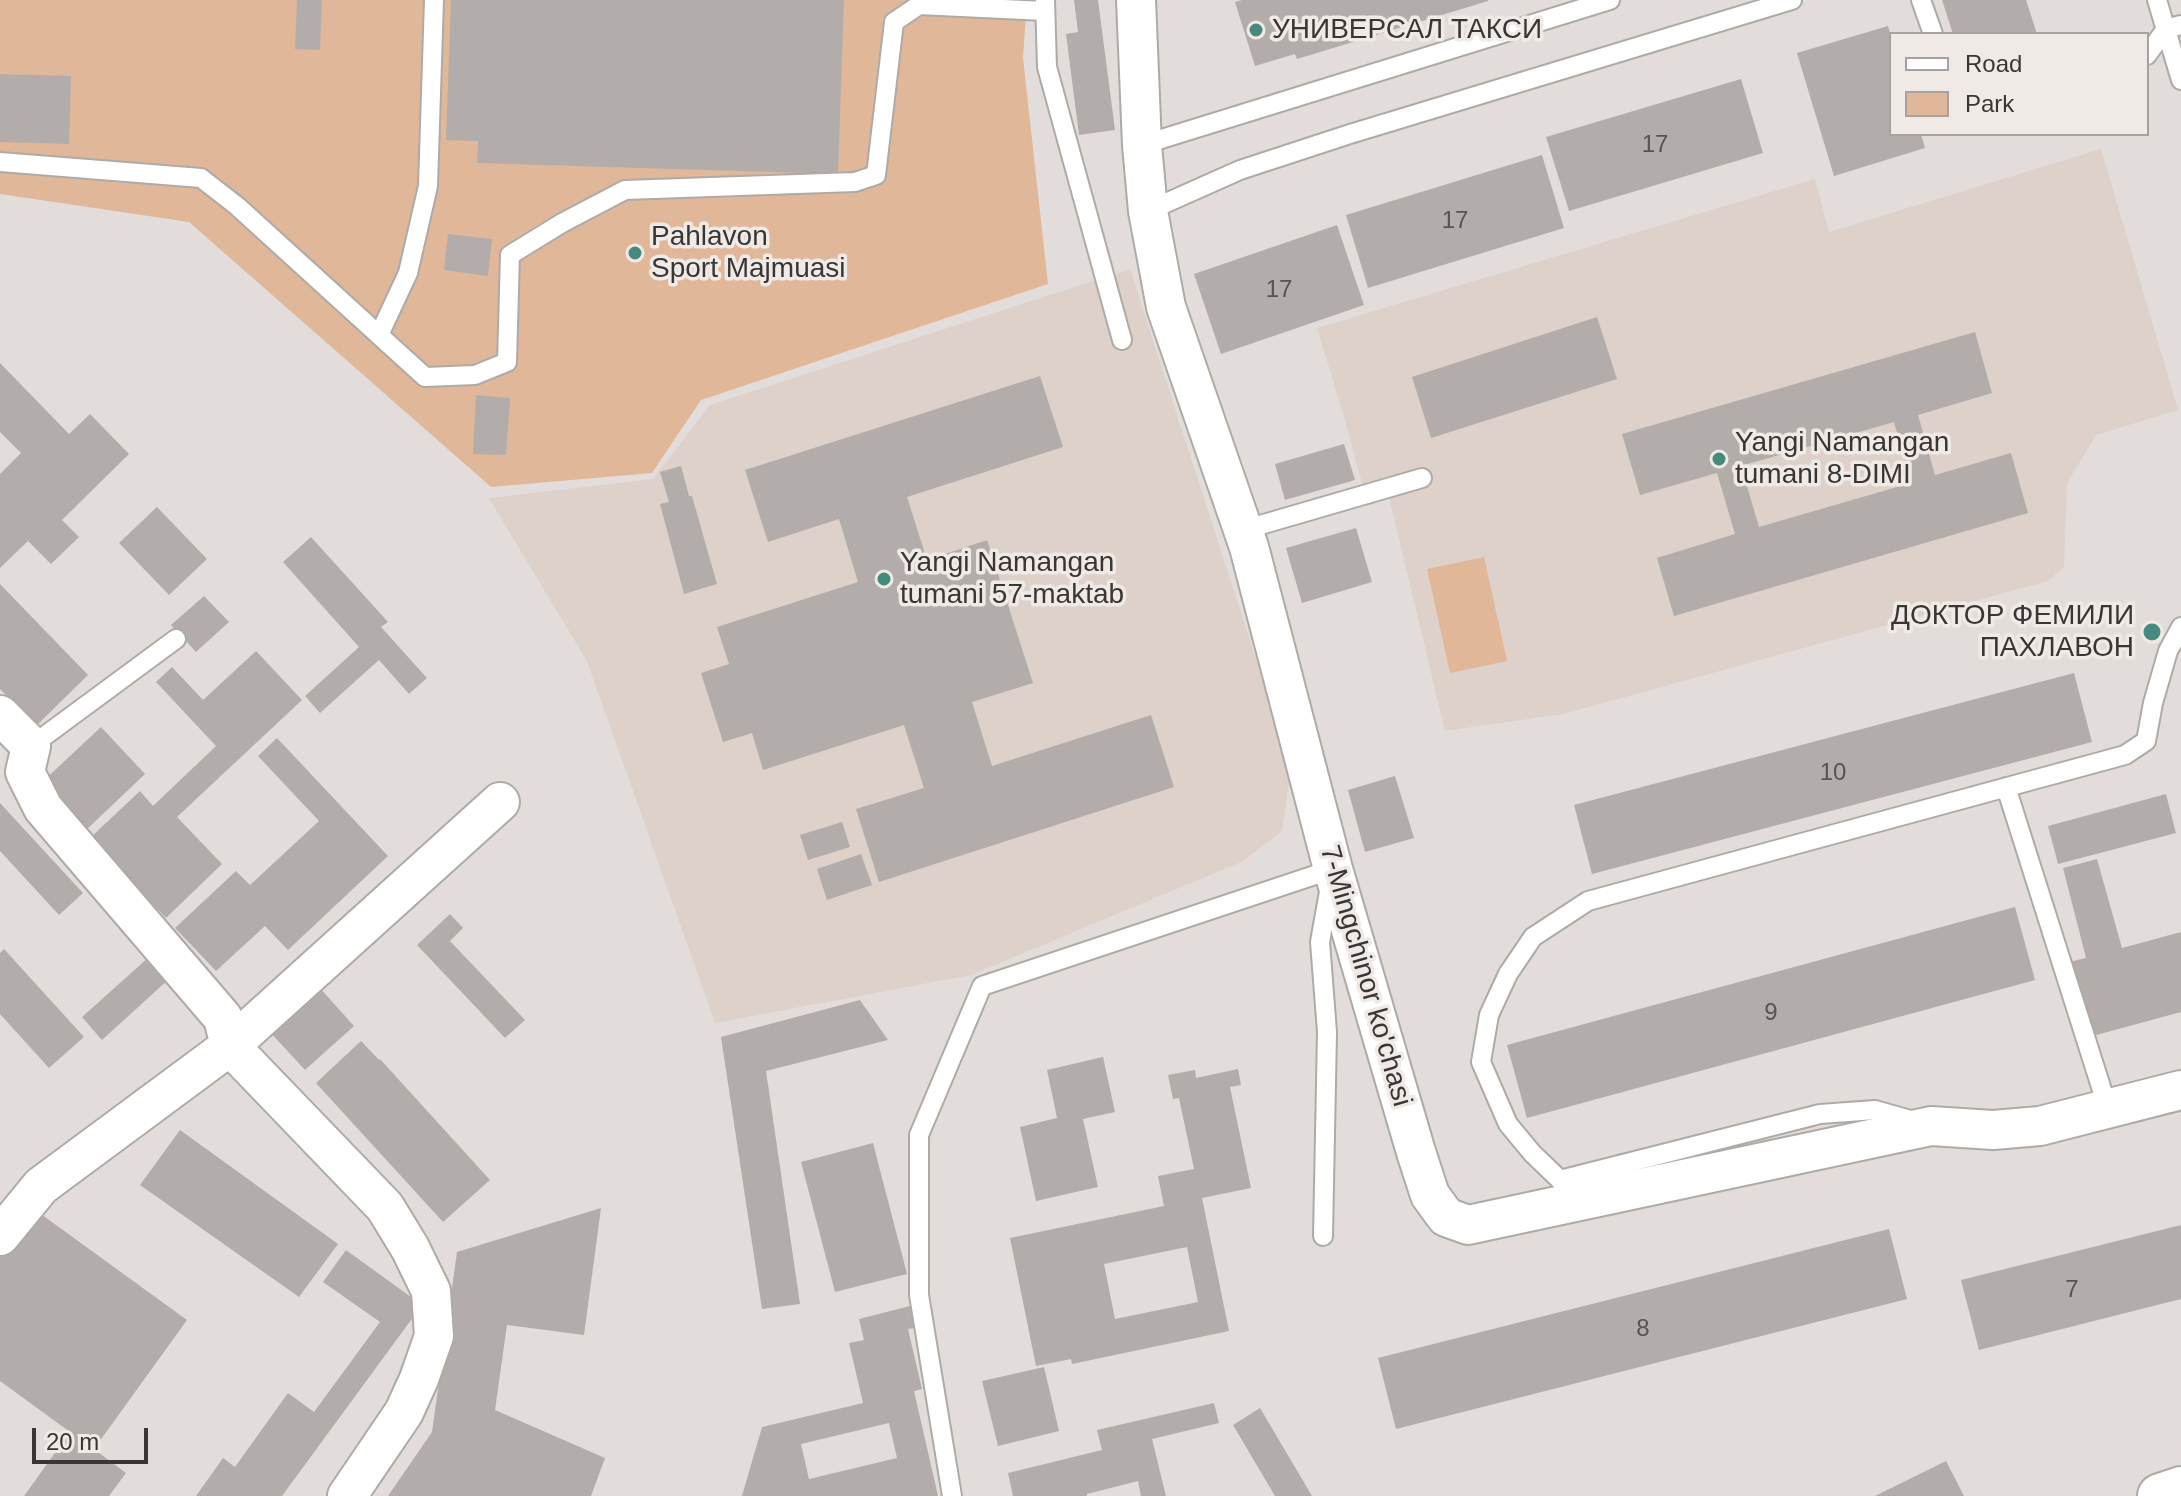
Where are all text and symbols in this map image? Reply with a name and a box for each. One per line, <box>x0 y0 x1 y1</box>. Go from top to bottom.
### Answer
place label: УНИВЕРСАЛ ТАКСИ <box>1272 13 1542 47</box>
marker: УНИВЕРСАЛ ТАКСИ <box>1247 21 1265 39</box>
legend <box>1889 32 2149 136</box>
text: Road <box>1965 50 2022 77</box>
text: Park <box>1965 90 2014 117</box>
house number: 17 <box>1642 131 1668 159</box>
house number: 17 <box>1442 207 1468 235</box>
place label: Pahlavon Sport Majmuasi <box>651 220 846 286</box>
marker: Pahlavon Sport Majmuasi <box>626 244 644 262</box>
house number: 17 <box>1266 276 1292 304</box>
place label: Yangi Namangan tumani 8-DIMI <box>1735 426 1949 492</box>
marker: Yangi Namangan tumani 8-DIMI <box>1710 450 1728 468</box>
place label: Yangi Namangan tumani 57-maktab <box>900 546 1124 612</box>
marker: Yangi Namangan tumani 57-maktab <box>875 570 893 588</box>
place label: ДОКТОР ФЕМИЛИ ПАХЛАВОН <box>1891 599 2134 665</box>
marker: ДОКТОР ФЕМИЛИ ПАХЛАВОН <box>2141 621 2163 643</box>
house number: 10 <box>1820 759 1846 787</box>
street label: 7-Mingchinor ko'chasi <box>1312 842 1418 1110</box>
house number: 9 <box>1764 999 1778 1027</box>
house number: 7 <box>2065 1276 2079 1304</box>
house number: 8 <box>1636 1315 1650 1343</box>
scale bar <box>36 1412 152 1462</box>
text: 20 m <box>46 1428 99 1455</box>

